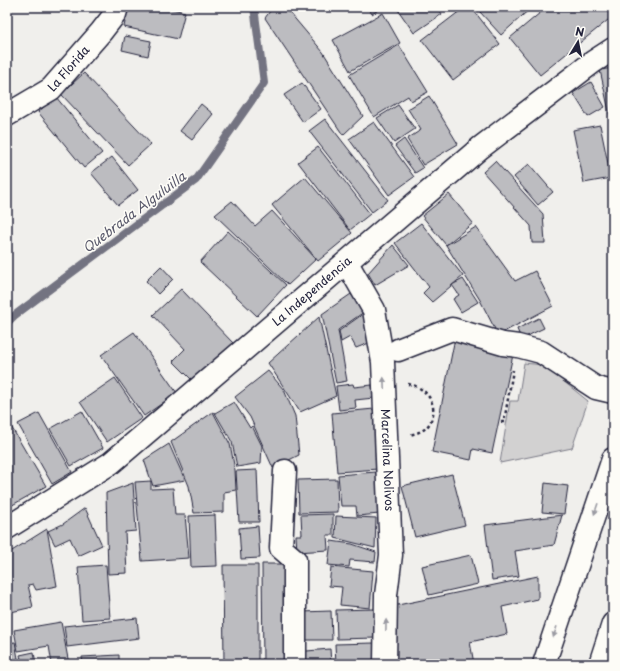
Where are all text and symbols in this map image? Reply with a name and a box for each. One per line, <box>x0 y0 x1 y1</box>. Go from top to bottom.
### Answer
north arrow <box>558 22 598 62</box>
text: N <box>574 23 586 41</box>
street label: La Florida <box>43 41 94 95</box>
water label: Quebrada Alguluilla <box>78 166 190 257</box>
street label: La Independencia <box>268 251 356 330</box>
one-way arrow <box>381 376 387 389</box>
street label: Marcelina Nolivos <box>377 408 399 512</box>
one-way arrow <box>593 503 599 515</box>
one-way arrow <box>383 618 389 631</box>
one-way arrow <box>552 626 558 638</box>

